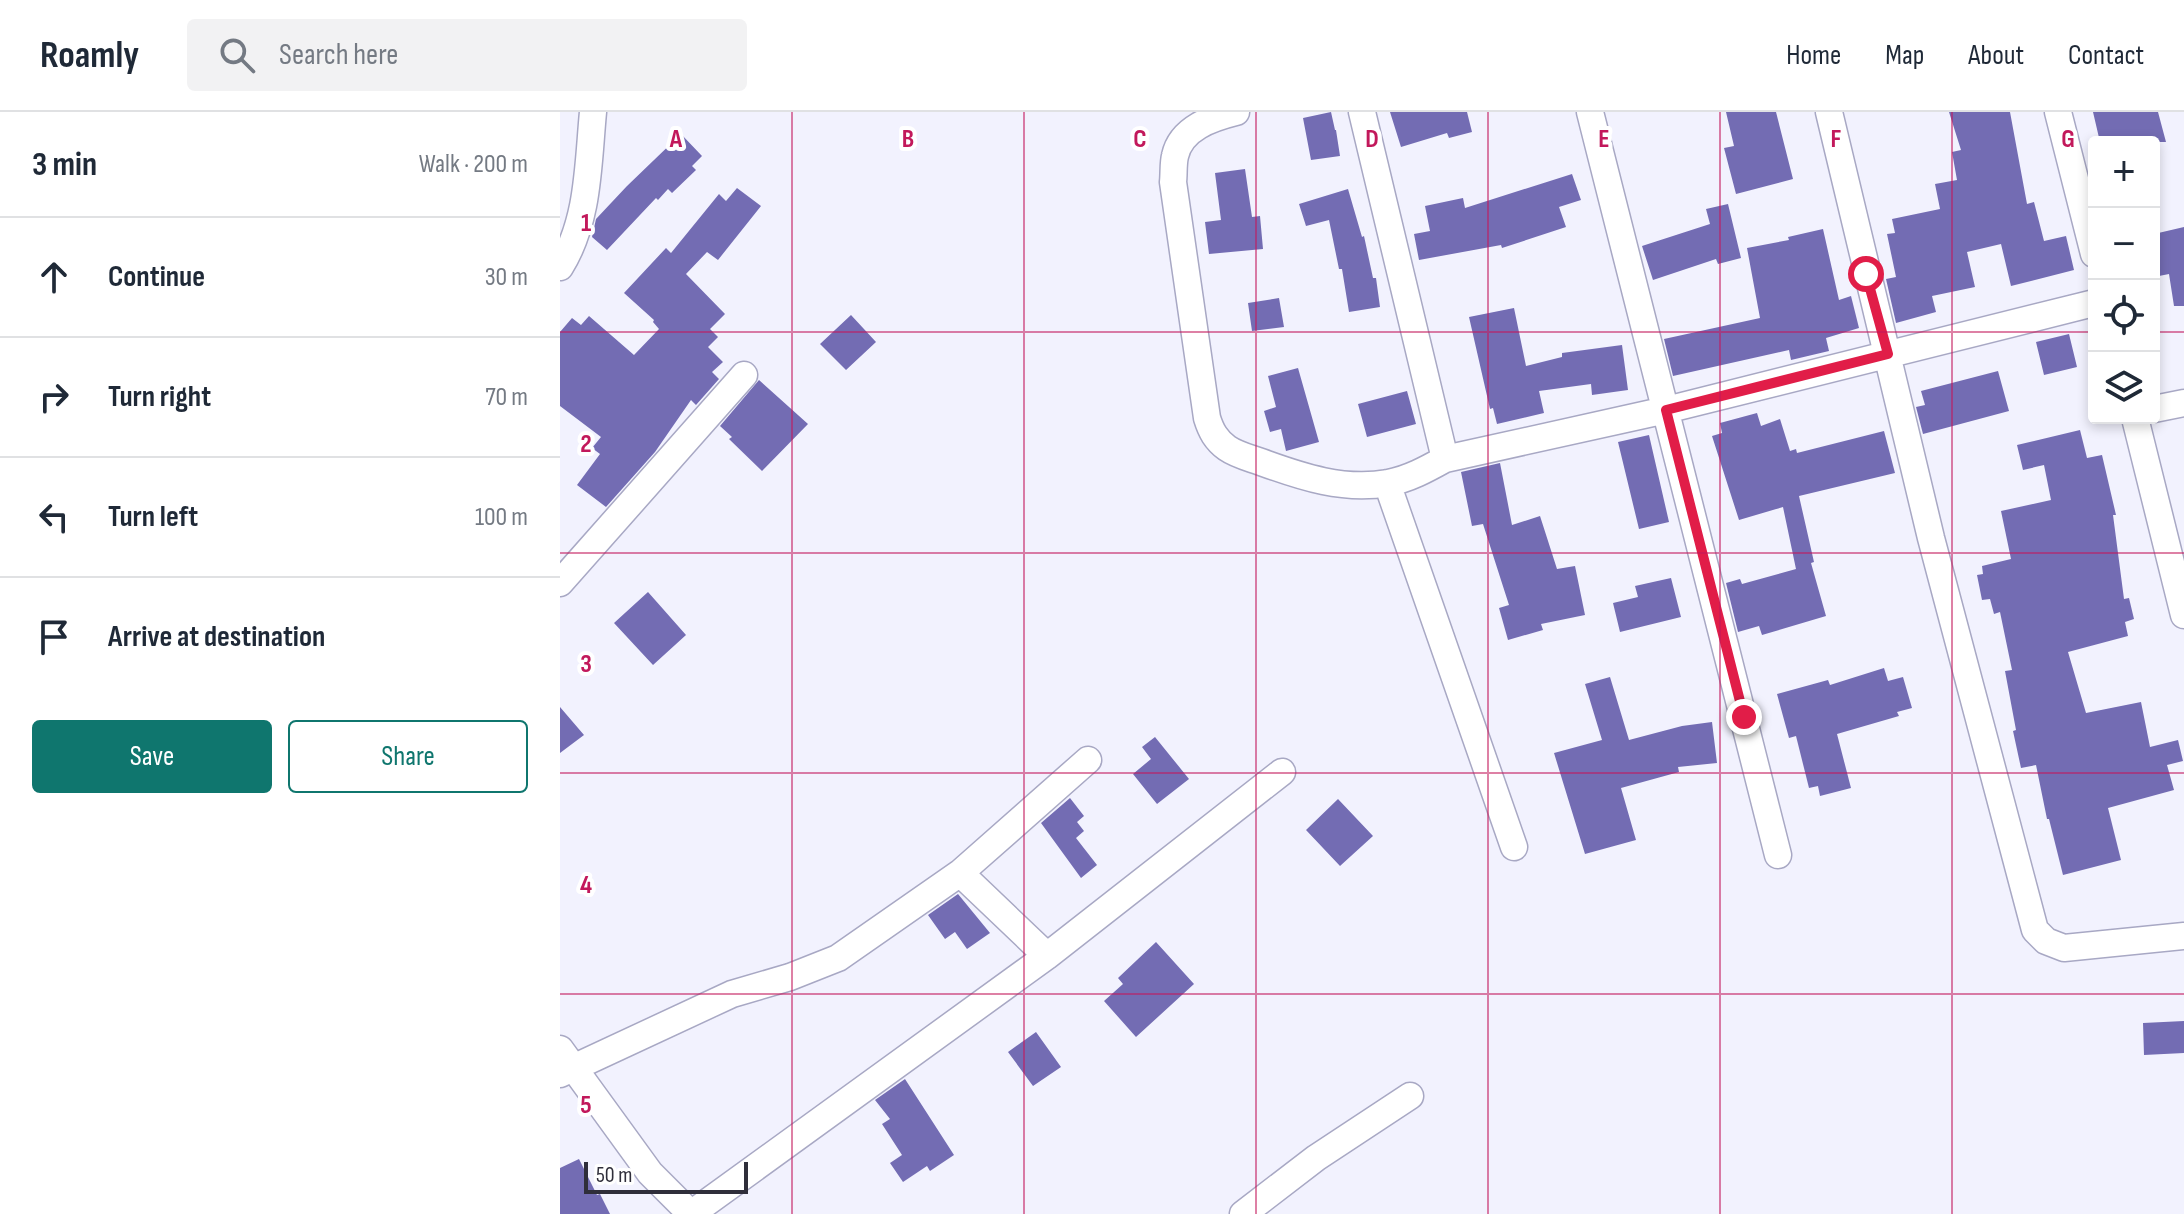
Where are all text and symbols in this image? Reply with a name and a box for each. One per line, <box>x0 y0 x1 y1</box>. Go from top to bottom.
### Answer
search box <box>187 19 747 91</box>
text: Roamly <box>40 33 139 78</box>
icon: search <box>215 33 259 77</box>
text: Search here <box>279 37 398 73</box>
text: Home <box>1786 39 1841 72</box>
text: Map <box>1885 39 1924 72</box>
text: About <box>1968 39 2024 72</box>
text: Contact <box>2068 39 2144 72</box>
text: A <box>669 124 683 155</box>
text: B <box>902 124 914 155</box>
text: C <box>1133 124 1147 155</box>
text: D <box>1365 124 1379 155</box>
text: E <box>1598 124 1610 155</box>
text: F <box>1831 124 1842 155</box>
text: G <box>2061 124 2075 155</box>
map controls <box>2088 136 2160 424</box>
button: + <box>2088 136 2160 208</box>
text: 3 min <box>32 144 97 185</box>
text: Walk · 200 m <box>419 149 528 180</box>
text: 1 <box>581 208 591 239</box>
button: − <box>2088 208 2160 280</box>
icon: ahead <box>32 255 76 299</box>
route start <box>1848 256 1884 292</box>
text: Continue <box>108 259 205 295</box>
text: 30 m <box>485 262 528 293</box>
button: locate <box>2088 280 2160 352</box>
button: layers <box>2088 352 2160 424</box>
icon: right <box>32 375 76 419</box>
text: Turn right <box>108 379 211 415</box>
text: 70 m <box>485 382 528 413</box>
text: 2 <box>580 429 592 460</box>
icon: left <box>32 495 76 539</box>
text: Turn left <box>108 499 198 535</box>
text: 100 m <box>475 502 528 533</box>
icon: arrive <box>32 615 76 659</box>
text: Arrive at destination <box>108 619 325 655</box>
text: 3 <box>580 649 592 680</box>
route end <box>1726 699 1762 735</box>
button: Save <box>32 720 272 793</box>
button: Share <box>288 720 528 793</box>
text: 4 <box>580 870 592 901</box>
text: 5 <box>580 1090 592 1121</box>
scale bar <box>584 1158 748 1194</box>
text: 50 m <box>596 1162 632 1189</box>

